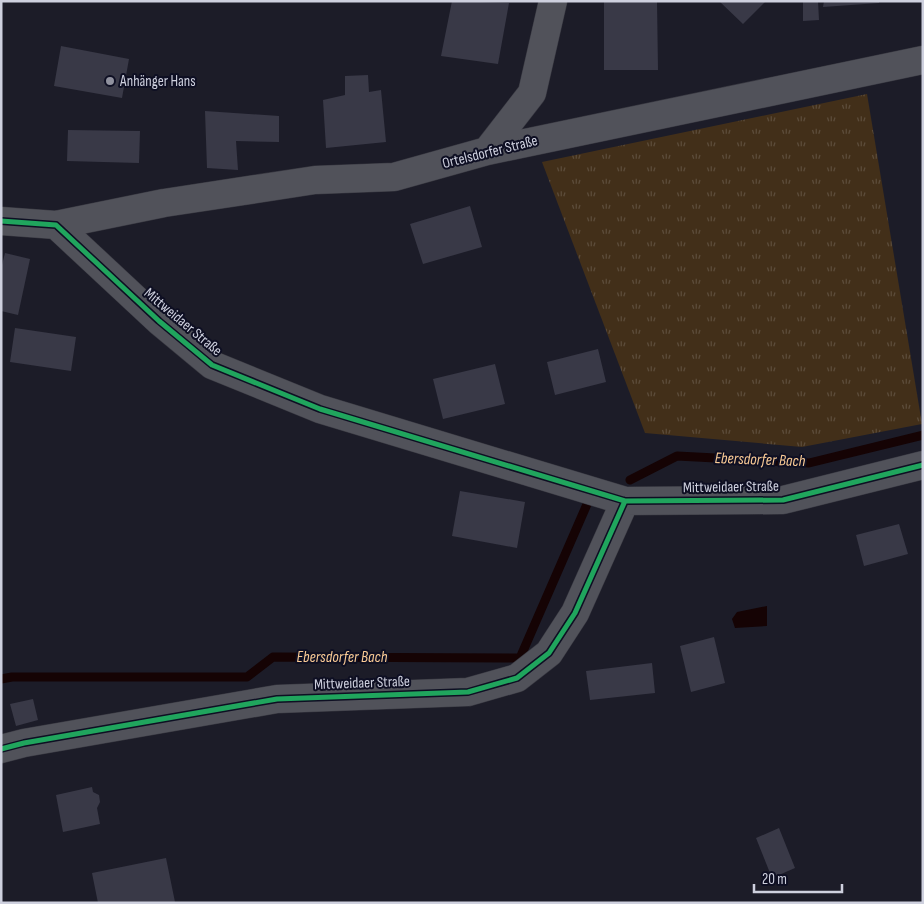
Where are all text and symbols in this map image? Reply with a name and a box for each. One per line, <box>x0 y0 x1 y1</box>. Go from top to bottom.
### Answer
place label: Anhänger Hans <box>119 72 196 91</box>
marker: Anhänger Hans <box>104 75 116 87</box>
street label: Ortelsdorfer Straße <box>440 131 540 173</box>
street label: Mittweidaer Straße <box>140 284 226 360</box>
water label: Ebersdorfer Bach <box>714 449 806 471</box>
street label: Mittweidaer Straße <box>683 477 779 497</box>
water label: Ebersdorfer Bach <box>297 648 388 667</box>
street label: Mittweidaer Straße <box>314 672 410 694</box>
scale bar <box>754 862 842 894</box>
text: 20 m <box>762 870 787 889</box>

